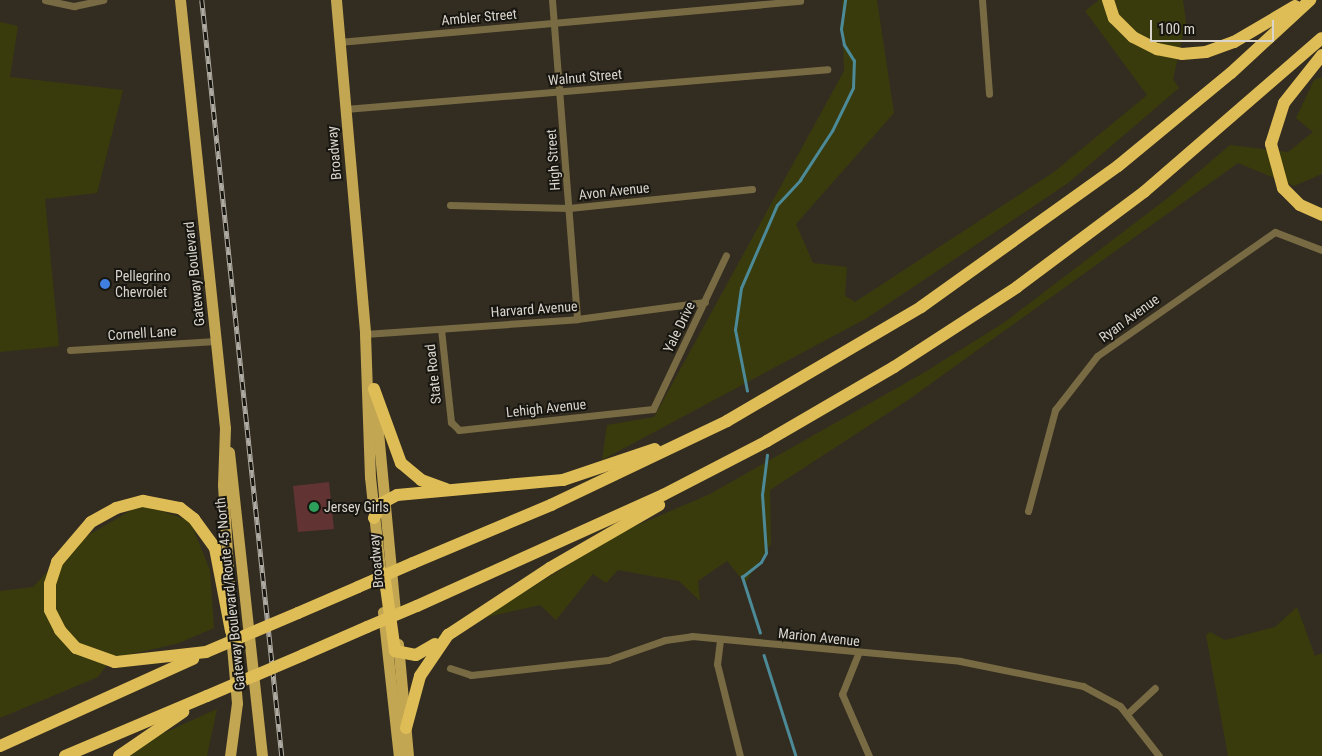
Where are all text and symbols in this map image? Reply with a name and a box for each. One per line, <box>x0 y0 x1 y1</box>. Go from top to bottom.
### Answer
street label: Ambler Street <box>441 5 517 29</box>
scale bar <box>1152 10 1276 42</box>
text: 100 m <box>1158 20 1195 38</box>
street label: Walnut Street <box>547 65 623 89</box>
street label: Broadway <box>323 125 345 181</box>
street label: High Street <box>542 129 564 191</box>
street label: Avon Avenue <box>578 179 650 203</box>
street label: Gateway Boulevard <box>180 221 208 327</box>
place label: Pellegrino Chevrolet <box>115 268 170 300</box>
marker: Pellegrino Chevrolet <box>99 278 111 290</box>
street label: Ryan Avenue <box>1096 291 1162 345</box>
street label: Harvard Avenue <box>490 298 578 320</box>
street label: Yale Drive <box>660 299 698 355</box>
street label: Cornell Lane <box>107 322 177 344</box>
street label: State Road <box>422 343 444 405</box>
street label: Lehigh Avenue <box>505 395 587 421</box>
street label: Gateway Boulevard/Route 45 North <box>212 497 248 691</box>
place label: Jersey Girls <box>324 499 389 515</box>
marker: Jersey Girls <box>308 501 320 513</box>
street label: Broadway <box>365 533 387 589</box>
street label: Marion Avenue <box>777 624 861 650</box>

